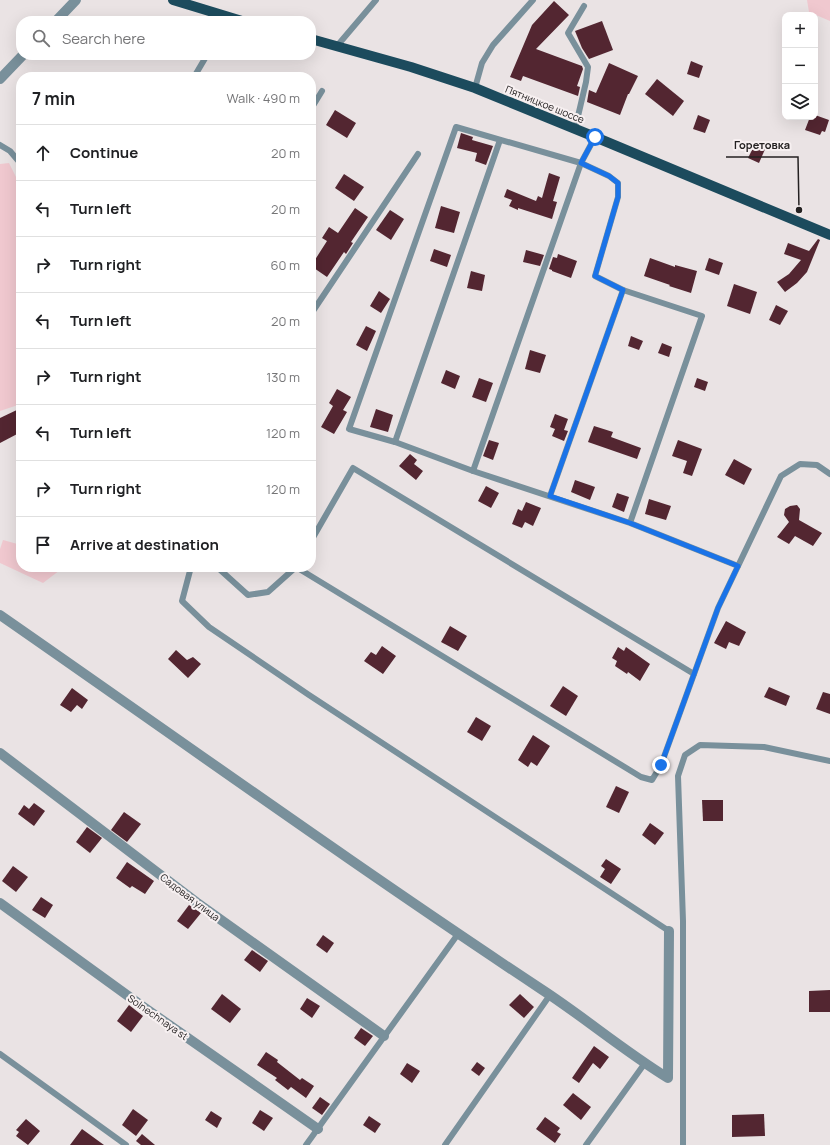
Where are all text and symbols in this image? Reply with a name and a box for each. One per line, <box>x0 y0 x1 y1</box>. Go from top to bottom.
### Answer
map controls <box>782 12 818 120</box>
button: + <box>782 12 818 48</box>
search box <box>16 16 316 60</box>
icon: search <box>30 27 52 49</box>
text: Search here <box>62 28 145 49</box>
button: − <box>782 48 818 84</box>
street label: Пятницкое шоссе <box>503 82 587 126</box>
button: layers <box>782 84 818 120</box>
text: 7 min <box>32 87 75 110</box>
text: Walk · 490 m <box>226 89 300 107</box>
route start <box>586 128 604 146</box>
callout: Горетовка <box>726 134 798 157</box>
text: Горетовка <box>734 137 790 152</box>
icon: ahead <box>32 142 54 164</box>
text: Continue <box>70 142 138 163</box>
text: 20 m <box>271 144 300 162</box>
icon: left <box>32 198 54 220</box>
text: Turn left <box>70 198 132 219</box>
text: 20 m <box>271 200 300 218</box>
icon: right <box>32 254 54 276</box>
text: Turn right <box>70 254 141 275</box>
text: 60 m <box>270 256 300 274</box>
icon: left <box>32 310 54 332</box>
text: Turn left <box>70 310 132 331</box>
text: 20 m <box>271 312 300 330</box>
icon: right <box>32 366 54 388</box>
text: Turn right <box>70 366 141 387</box>
text: 130 m <box>266 368 300 386</box>
icon: left <box>32 422 54 444</box>
text: Turn left <box>70 422 132 443</box>
text: 120 m <box>266 424 300 442</box>
icon: right <box>32 478 54 500</box>
text: Turn right <box>70 478 141 499</box>
text: 120 m <box>266 480 300 498</box>
icon: arrive <box>32 534 54 556</box>
text: Arrive at destination <box>70 534 219 555</box>
route end <box>652 756 670 774</box>
street label: Садовая улица <box>157 870 223 924</box>
street label: Solnechnaya st <box>125 991 191 1043</box>

